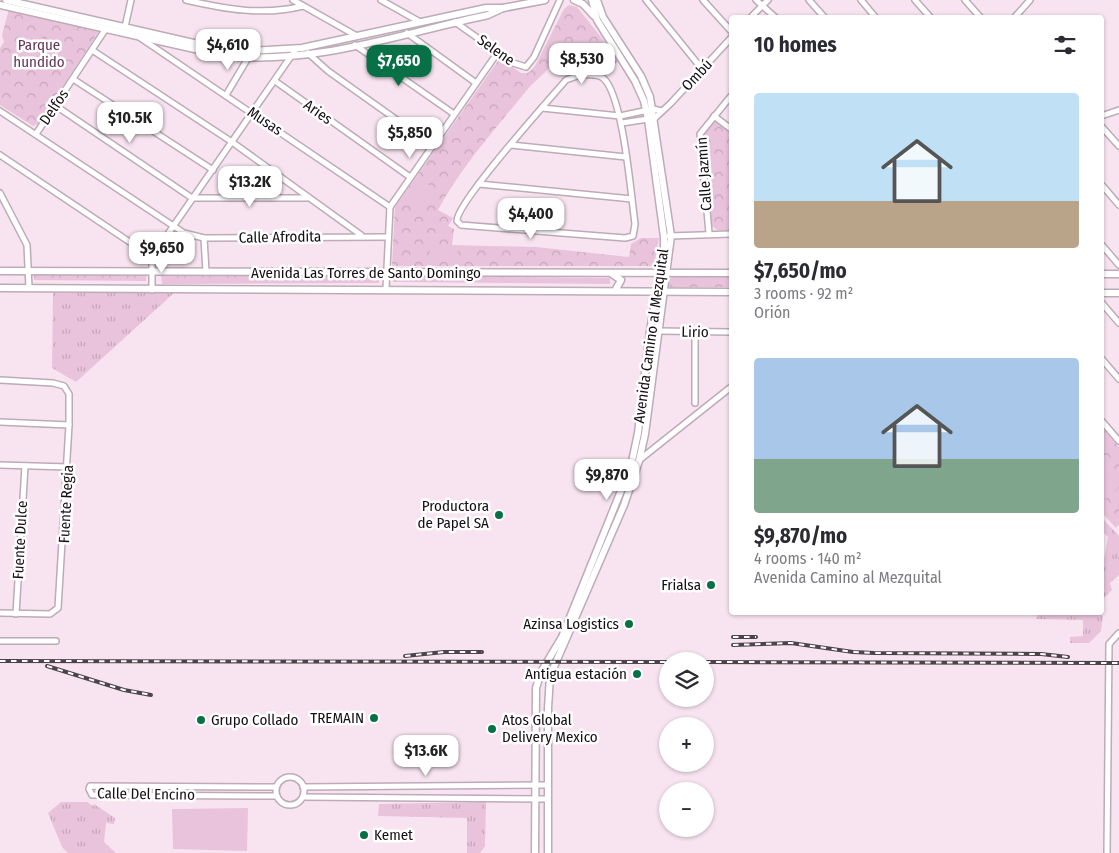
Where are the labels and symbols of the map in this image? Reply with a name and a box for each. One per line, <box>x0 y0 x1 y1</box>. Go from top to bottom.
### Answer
pin: $4,610 <box>187 28 269 71</box>
street label: Selene <box>474 31 518 69</box>
park label: Parque hundido <box>13 36 65 71</box>
pin: $8,530 <box>541 42 623 85</box>
pin: $7,650 <box>358 44 440 87</box>
street label: Ombú <box>678 55 716 95</box>
street label: Delfos <box>36 86 72 128</box>
street label: Aries <box>300 96 336 128</box>
pin: $10.5K <box>89 102 171 144</box>
street label: Musas <box>244 103 286 139</box>
pin: $5,850 <box>369 116 451 159</box>
street label: Calle Jazmín <box>692 136 716 212</box>
pin: $13.2K <box>209 166 291 208</box>
pin: $4,400 <box>490 198 572 240</box>
street label: Calle Afrodita <box>239 227 321 247</box>
pin: $9,650 <box>121 232 203 274</box>
street label: Avenida Camino al Mezquital <box>630 248 672 424</box>
street label: Avenida Las Torres de Santo Domingo <box>251 264 481 282</box>
street label: Lirio <box>681 323 709 341</box>
pin: $9,870 <box>566 458 648 501</box>
street label: Fuente Regia <box>55 464 77 544</box>
place label: Productora de Papel SA <box>417 497 489 532</box>
street label: Fuente Dulce <box>9 500 31 580</box>
marker: Productora de Papel SA <box>493 509 505 521</box>
place label: Frialsa <box>661 576 701 594</box>
marker: Frialsa <box>705 579 717 591</box>
place label: Azinsa Logistics <box>523 615 619 633</box>
marker: Azinsa Logistics <box>623 618 635 630</box>
place label: Antigua estación <box>525 665 627 683</box>
marker: Antigua estación <box>631 668 643 680</box>
place label: TREMAIN <box>310 709 364 727</box>
place label: Grupo Collado <box>211 711 299 729</box>
place label: Atos Global Delivery Mexico <box>502 711 598 746</box>
marker: TREMAIN <box>368 712 380 724</box>
marker: Grupo Collado <box>195 714 207 726</box>
marker: Atos Global Delivery Mexico <box>486 723 498 735</box>
pin: $13.6K <box>385 734 467 777</box>
street label: Calle Del Encino <box>97 784 195 804</box>
place label: Kemet <box>374 826 413 844</box>
marker: Kemet <box>358 829 370 841</box>

